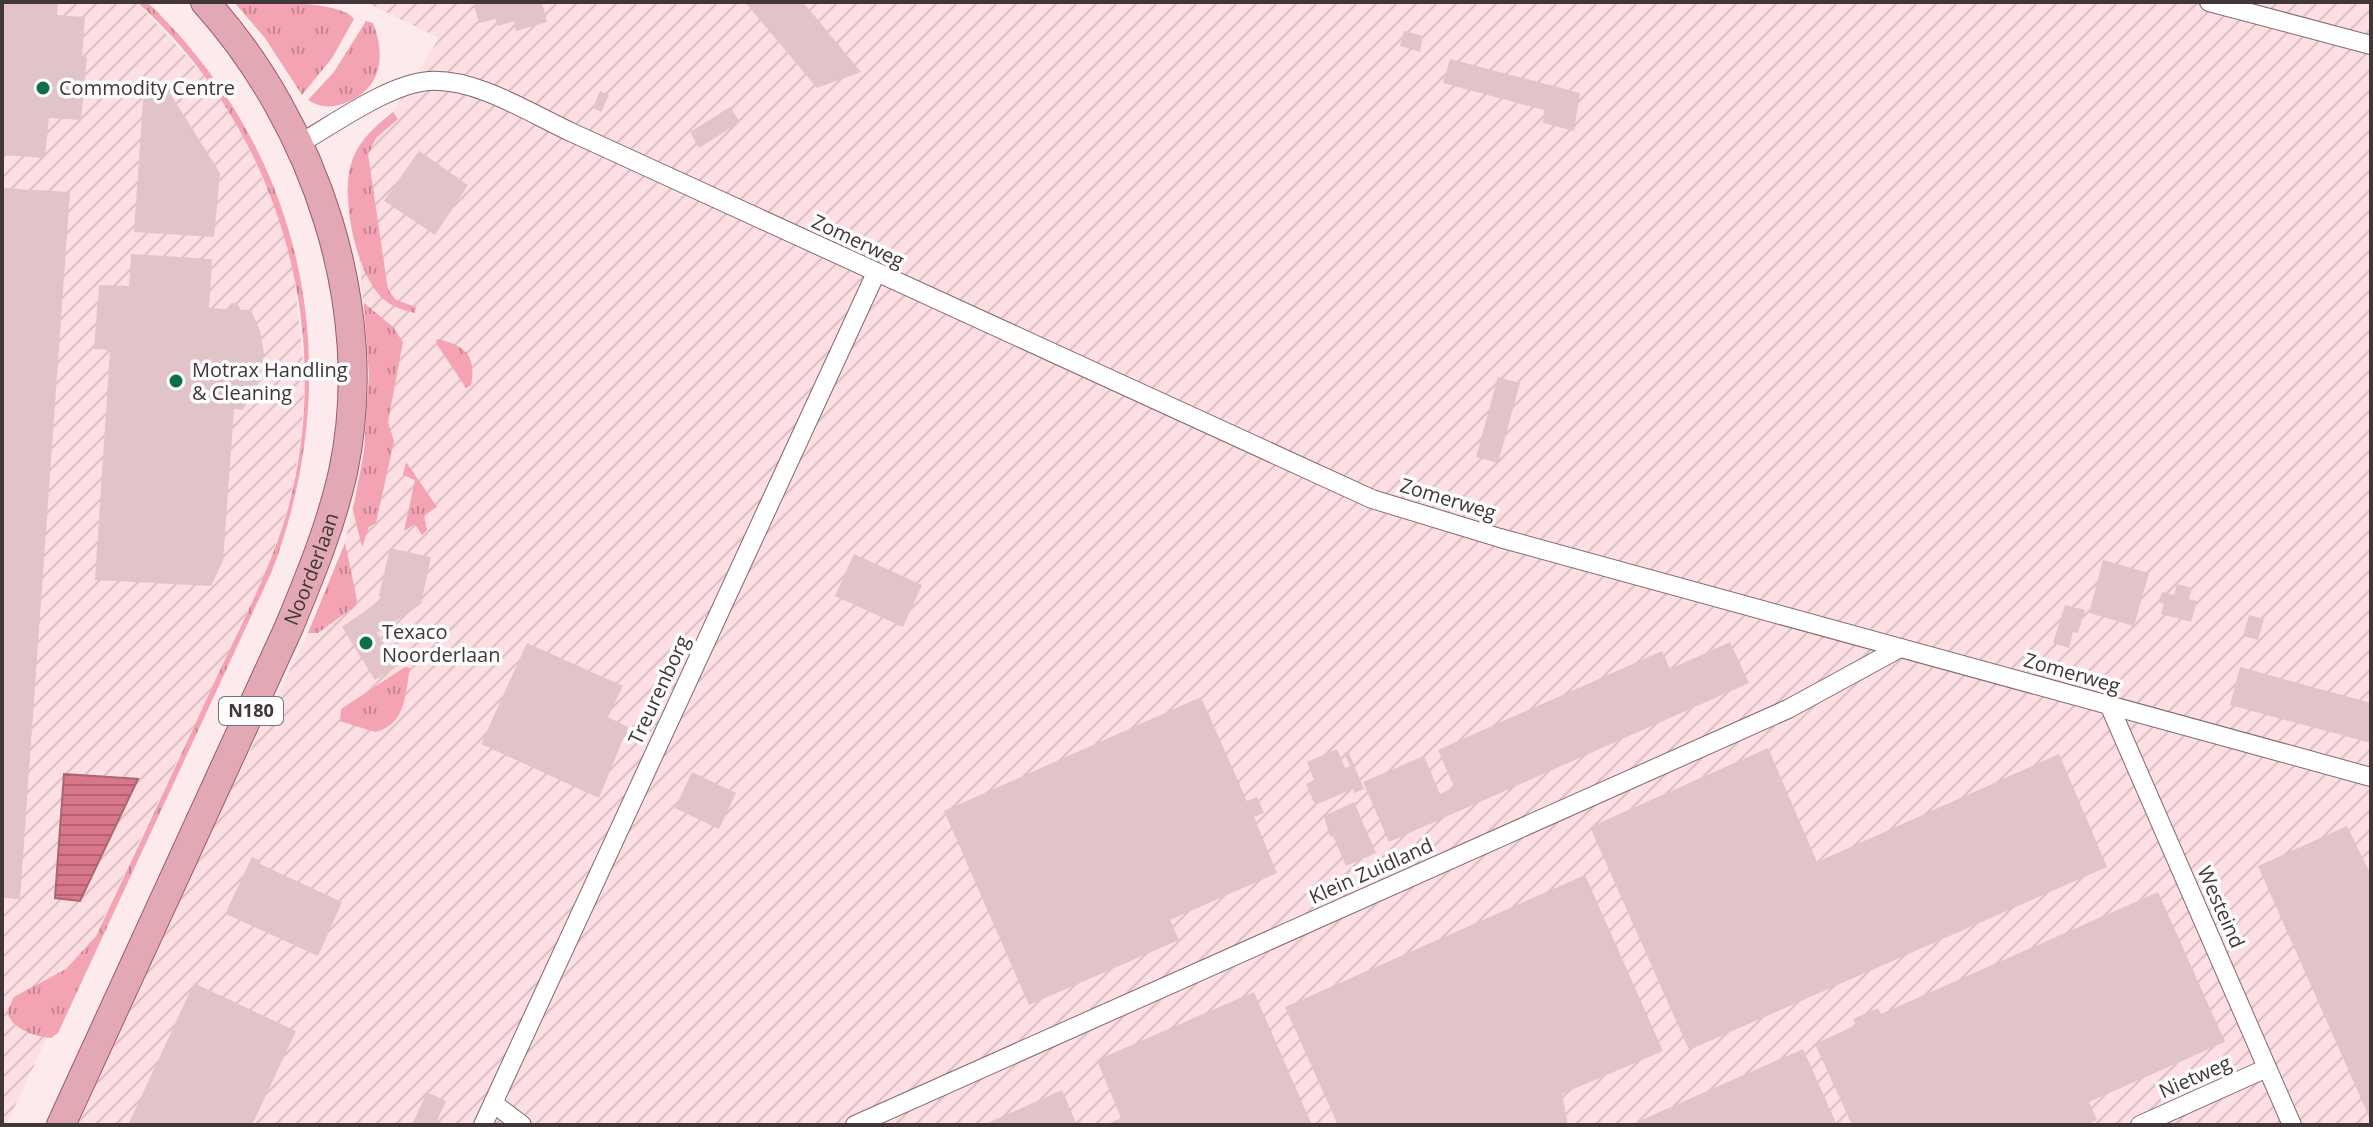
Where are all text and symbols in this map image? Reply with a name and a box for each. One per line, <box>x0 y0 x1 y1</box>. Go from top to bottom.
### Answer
place label: Commodity Centre <box>59 74 235 101</box>
marker: Commodity Centre <box>34 79 52 97</box>
street label: Zomerweg <box>808 207 909 274</box>
place label: Motrax Handling & Cleaning <box>192 356 348 406</box>
marker: Motrax Handling & Cleaning <box>167 372 185 390</box>
street label: Zomerweg <box>1397 471 1500 526</box>
street label: Noorderlaan <box>277 509 344 629</box>
place label: Texaco Noorderlaan <box>382 618 500 668</box>
street label: Treurenborg <box>621 631 696 749</box>
marker: Texaco Noorderlaan <box>357 634 375 652</box>
street label: Zomerweg <box>2021 646 2124 699</box>
road number: N180 <box>219 697 283 725</box>
street label: Klein Zuidland <box>1305 831 1437 910</box>
street label: Westeind <box>2191 862 2252 952</box>
street label: Nietweg <box>2155 1049 2235 1104</box>

